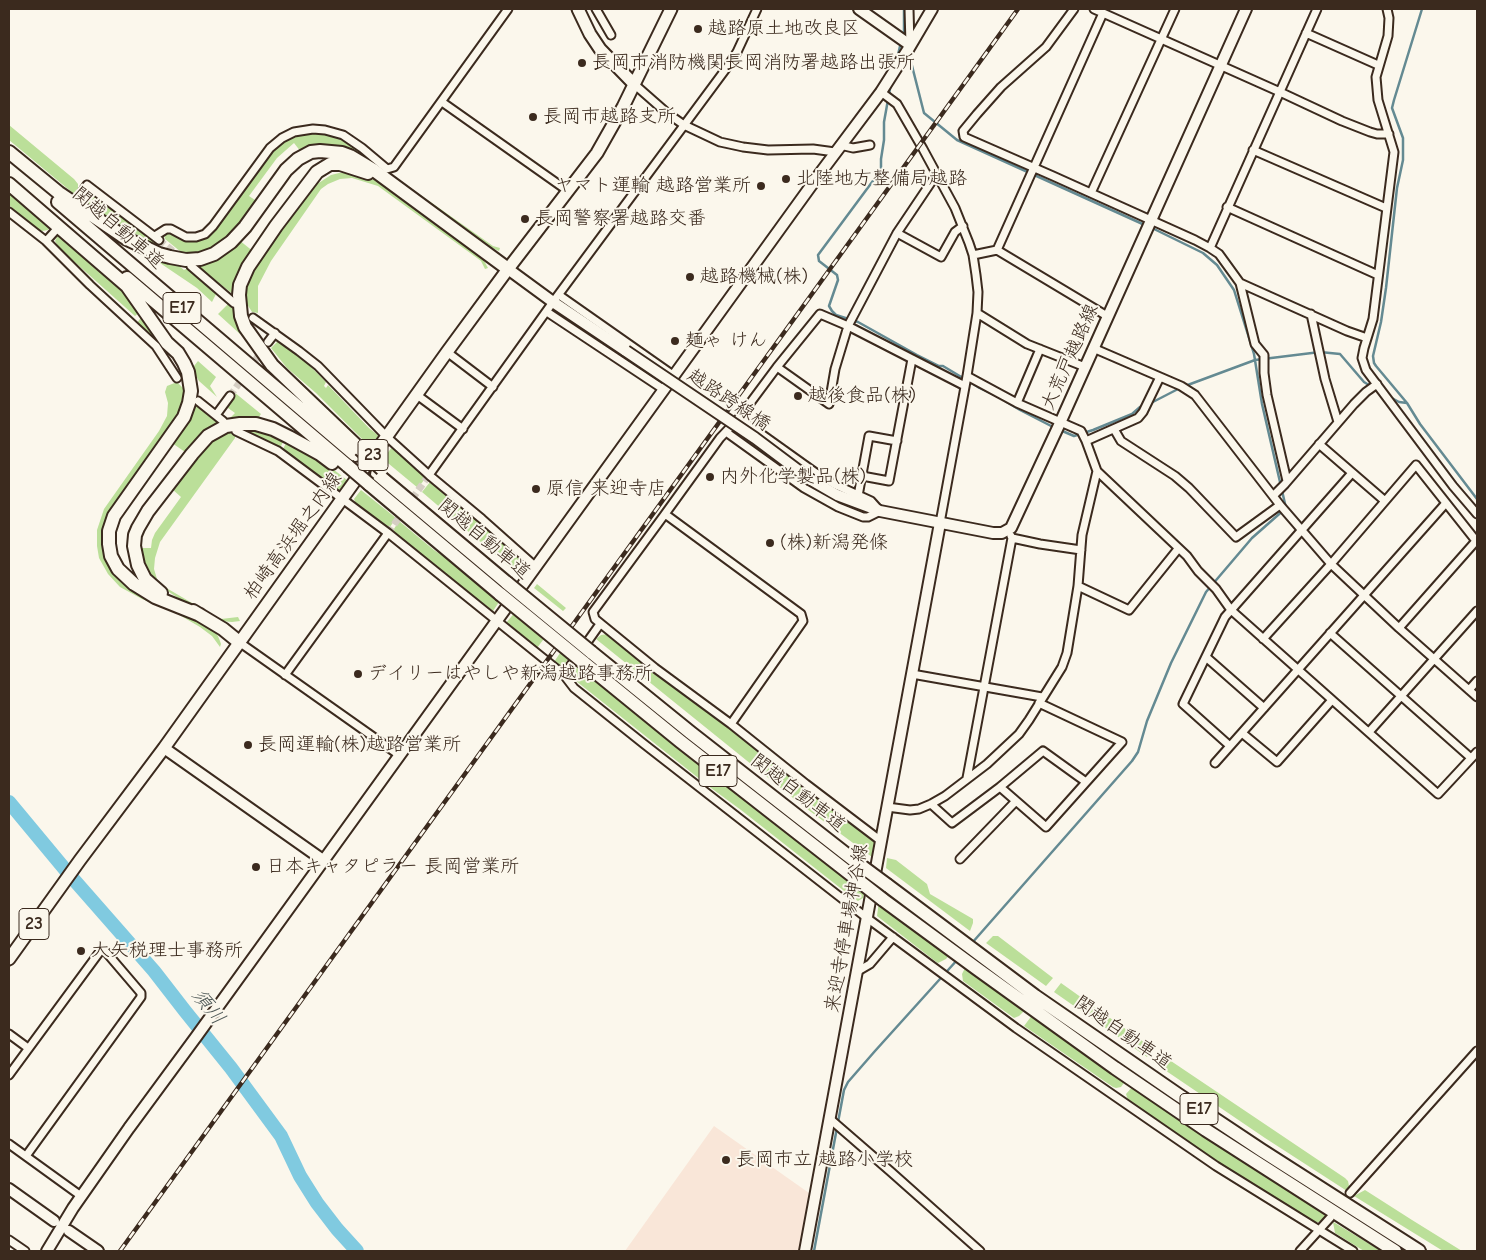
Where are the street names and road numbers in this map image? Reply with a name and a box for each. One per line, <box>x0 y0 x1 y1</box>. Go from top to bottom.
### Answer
street label: 関越自動車道 <box>68 182 168 274</box>
road number: E17 <box>163 292 201 324</box>
street label: 大荒戸越路線 <box>1036 300 1104 414</box>
street label: 越路跨線橋 <box>683 364 775 436</box>
road number: 23 <box>358 440 388 470</box>
street label: 柏崎高浜堀之内線 <box>239 468 347 604</box>
street label: 関越自動車道 <box>433 494 535 584</box>
street label: 関越自動車道 <box>746 749 850 837</box>
road number: E17 <box>699 756 737 786</box>
street label: 来迎寺停車場神谷線 <box>821 842 873 1014</box>
road number: 23 <box>19 909 49 940</box>
street label: 関越自動車道 <box>1070 991 1176 1075</box>
road number: E17 <box>1180 1094 1218 1124</box>

